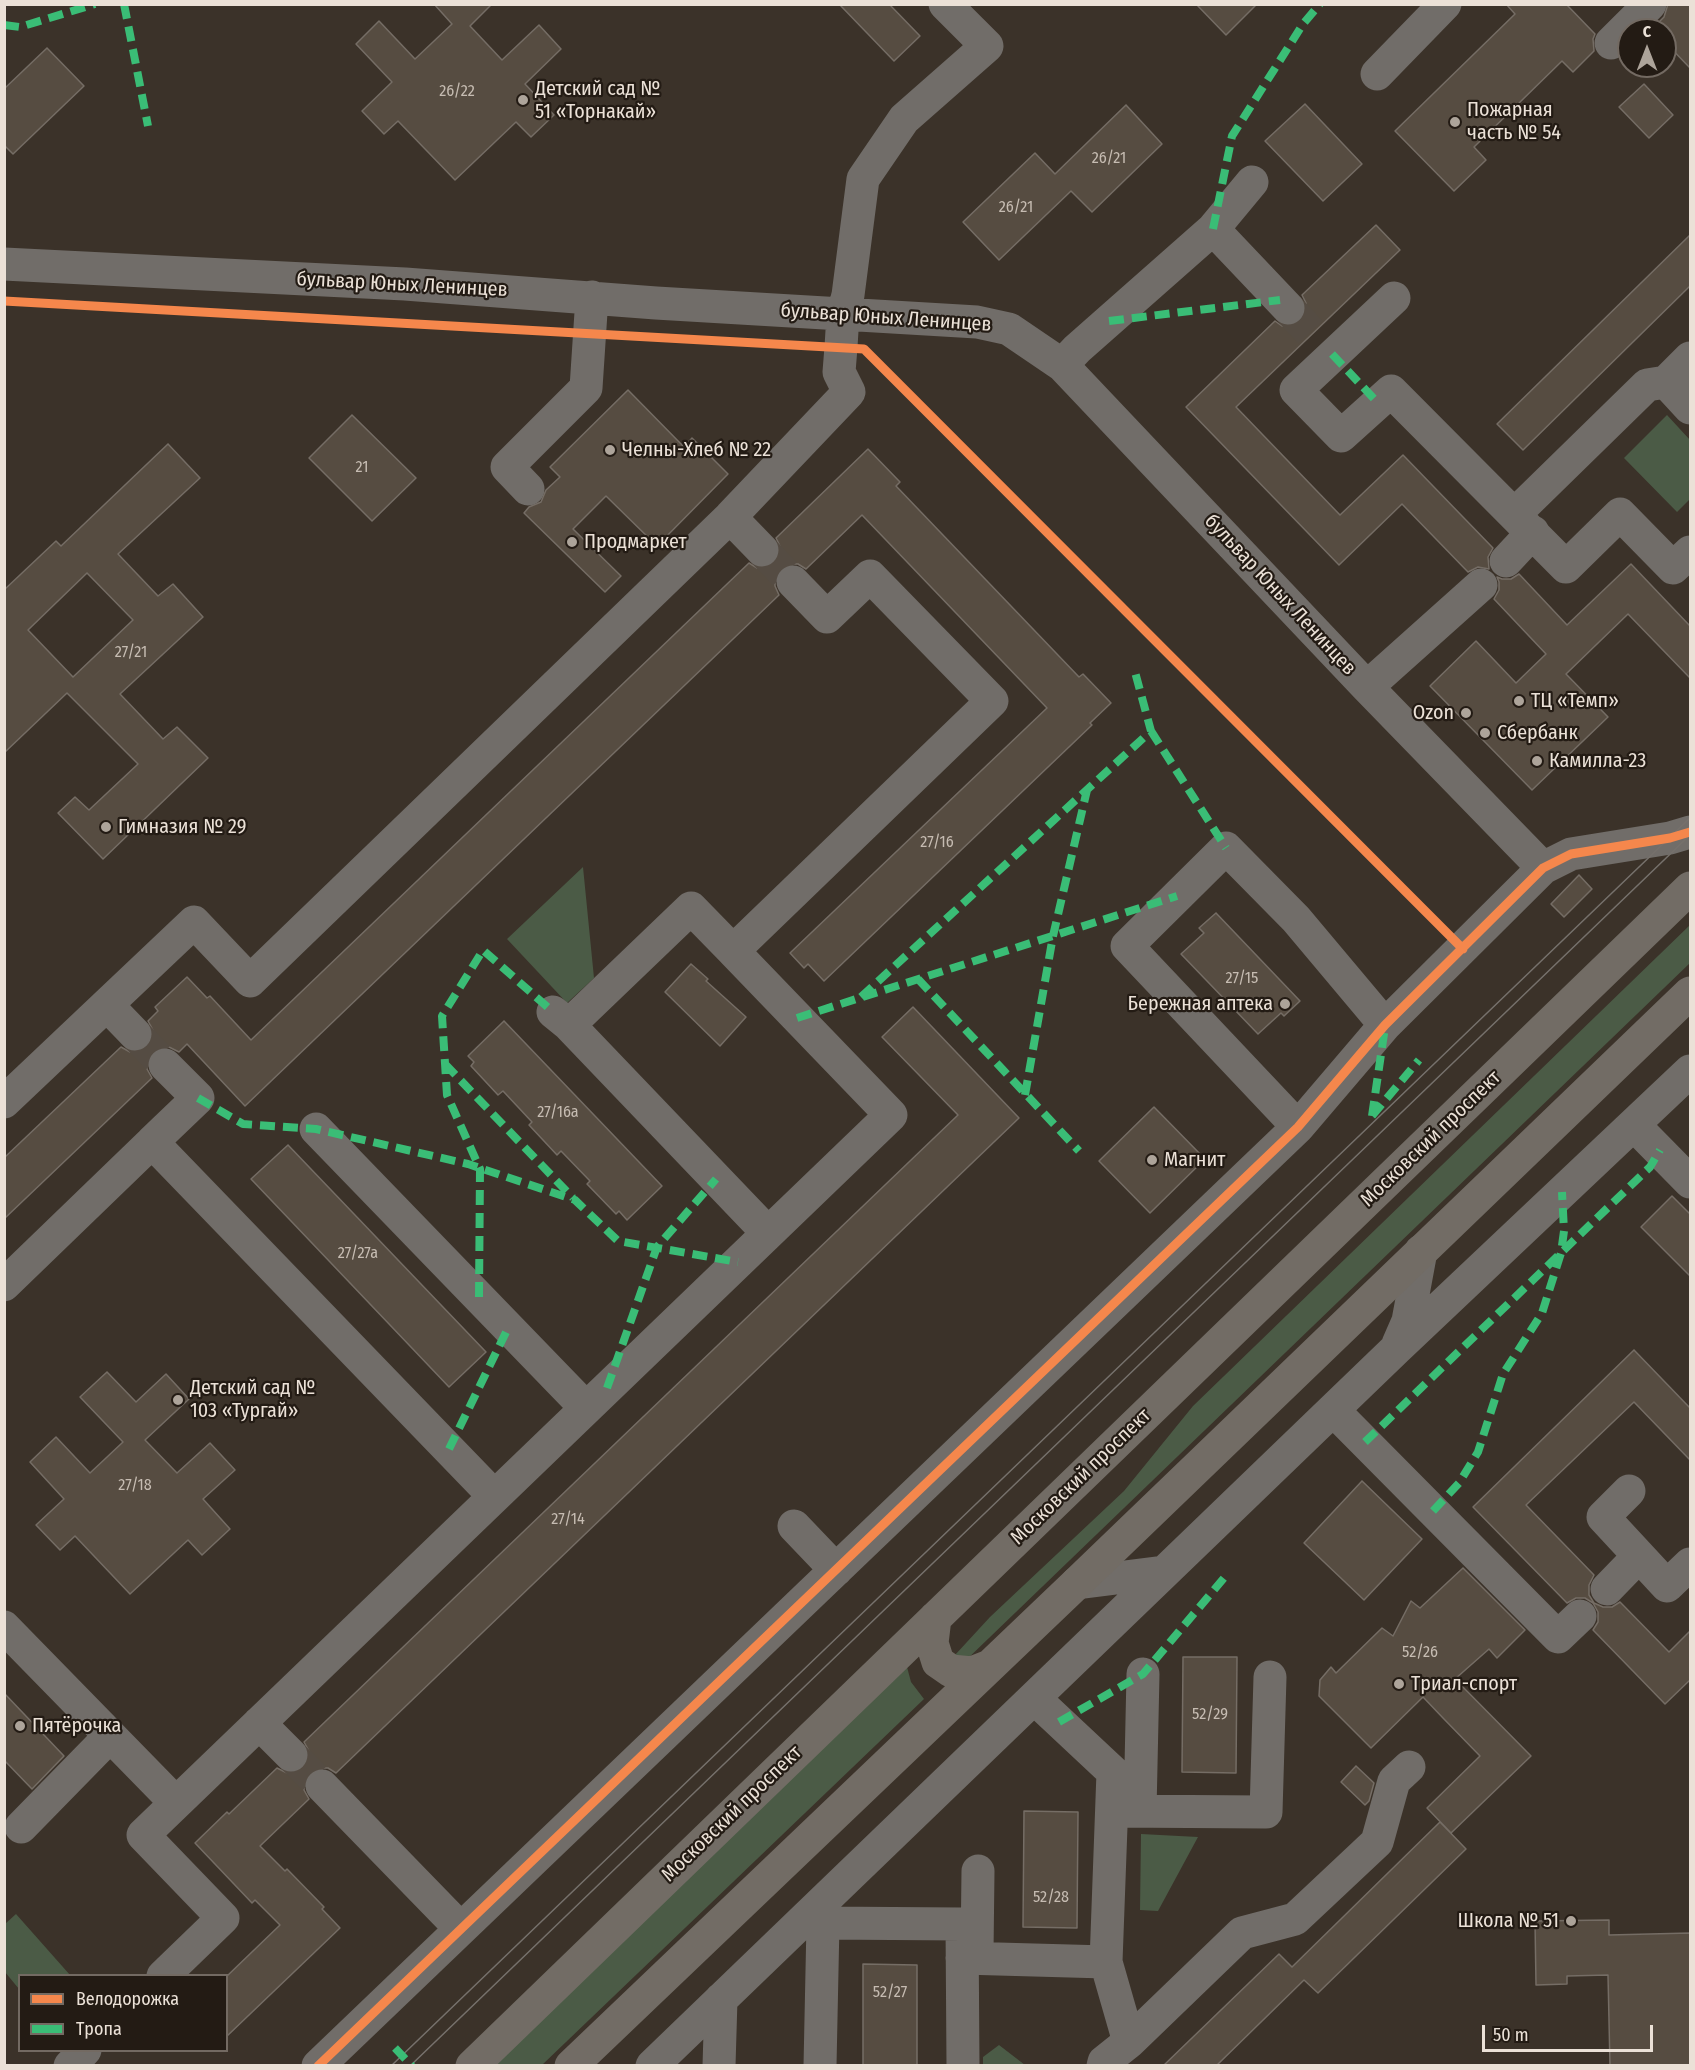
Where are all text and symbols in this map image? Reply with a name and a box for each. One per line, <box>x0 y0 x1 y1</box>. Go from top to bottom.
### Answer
north arrow <box>1617 18 1677 78</box>
text: С <box>1643 22 1651 41</box>
place label: Детский сад № 51 «Торнакай» <box>535 77 660 124</box>
house number: 26/22 <box>439 82 475 102</box>
marker: Детский сад № 51 «Торнакай» <box>516 93 530 107</box>
place label: Пожарная часть № 54 <box>1467 98 1561 145</box>
marker: Пожарная часть № 54 <box>1448 115 1462 129</box>
house number: 26/21 <box>1092 149 1126 169</box>
house number: 26/21 <box>999 198 1033 218</box>
street label: бульвар Юных Ленинцев <box>296 267 508 303</box>
street label: бульвар Юных Ленинцев <box>780 299 992 337</box>
place label: Челны-Хлеб № 22 <box>622 438 771 462</box>
marker: Челны-Хлеб № 22 <box>603 443 617 457</box>
house number: 21 <box>356 458 368 478</box>
street label: бульвар Юных Ленинцев <box>1199 510 1361 680</box>
place label: Продмаркет <box>584 530 687 554</box>
marker: Продмаркет <box>565 535 579 549</box>
house number: 27/21 <box>115 643 147 663</box>
place label: ТЦ «Темп» <box>1531 689 1619 713</box>
marker: ТЦ «Темп» <box>1512 694 1526 708</box>
place label: Ozon <box>1413 701 1454 725</box>
marker: Ozon <box>1459 706 1473 720</box>
place label: Сбербанк <box>1497 721 1578 745</box>
marker: Сбербанк <box>1478 726 1492 740</box>
place label: Камилла-23 <box>1549 749 1646 773</box>
marker: Камилла-23 <box>1530 754 1544 768</box>
place label: Гимназия № 29 <box>118 815 246 839</box>
marker: Гимназия № 29 <box>99 820 113 834</box>
house number: 27/16 <box>920 833 954 853</box>
house number: 27/15 <box>1226 969 1258 989</box>
place label: Бережная аптека <box>1128 992 1273 1016</box>
marker: Бережная аптека <box>1278 997 1292 1011</box>
street label: Московский проспект <box>1356 1066 1506 1212</box>
house number: 27/16а <box>537 1103 579 1123</box>
place label: Магнит <box>1164 1148 1225 1172</box>
marker: Магнит <box>1145 1153 1159 1167</box>
house number: 27/27а <box>338 1244 378 1264</box>
place label: Детский сад № 103 «Тургай» <box>190 1376 315 1423</box>
marker: Детский сад № 103 «Тургай» <box>171 1393 185 1407</box>
street label: Московский проспект <box>1006 1404 1156 1550</box>
house number: 27/18 <box>118 1476 152 1496</box>
house number: 27/14 <box>551 1510 585 1530</box>
house number: 52/26 <box>1402 1643 1438 1663</box>
place label: Триал-спорт <box>1411 1672 1517 1696</box>
marker: Триал-спорт <box>1392 1677 1406 1691</box>
house number: 52/29 <box>1192 1705 1228 1725</box>
place label: Пятёрочка <box>32 1714 121 1738</box>
marker: Пятёрочка <box>13 1719 27 1733</box>
street label: Московский проспект <box>657 1741 807 1887</box>
house number: 52/28 <box>1033 1888 1069 1908</box>
place label: Школа № 51 <box>1457 1909 1559 1933</box>
marker: Школа № 51 <box>1564 1914 1578 1928</box>
legend <box>18 1974 228 2052</box>
house number: 52/27 <box>873 1983 907 2003</box>
text: Велодорожка <box>76 1988 179 2010</box>
scale bar <box>1485 2013 1656 2051</box>
text: Тропа <box>76 2018 122 2040</box>
text: 50 m <box>1493 2024 1529 2046</box>

